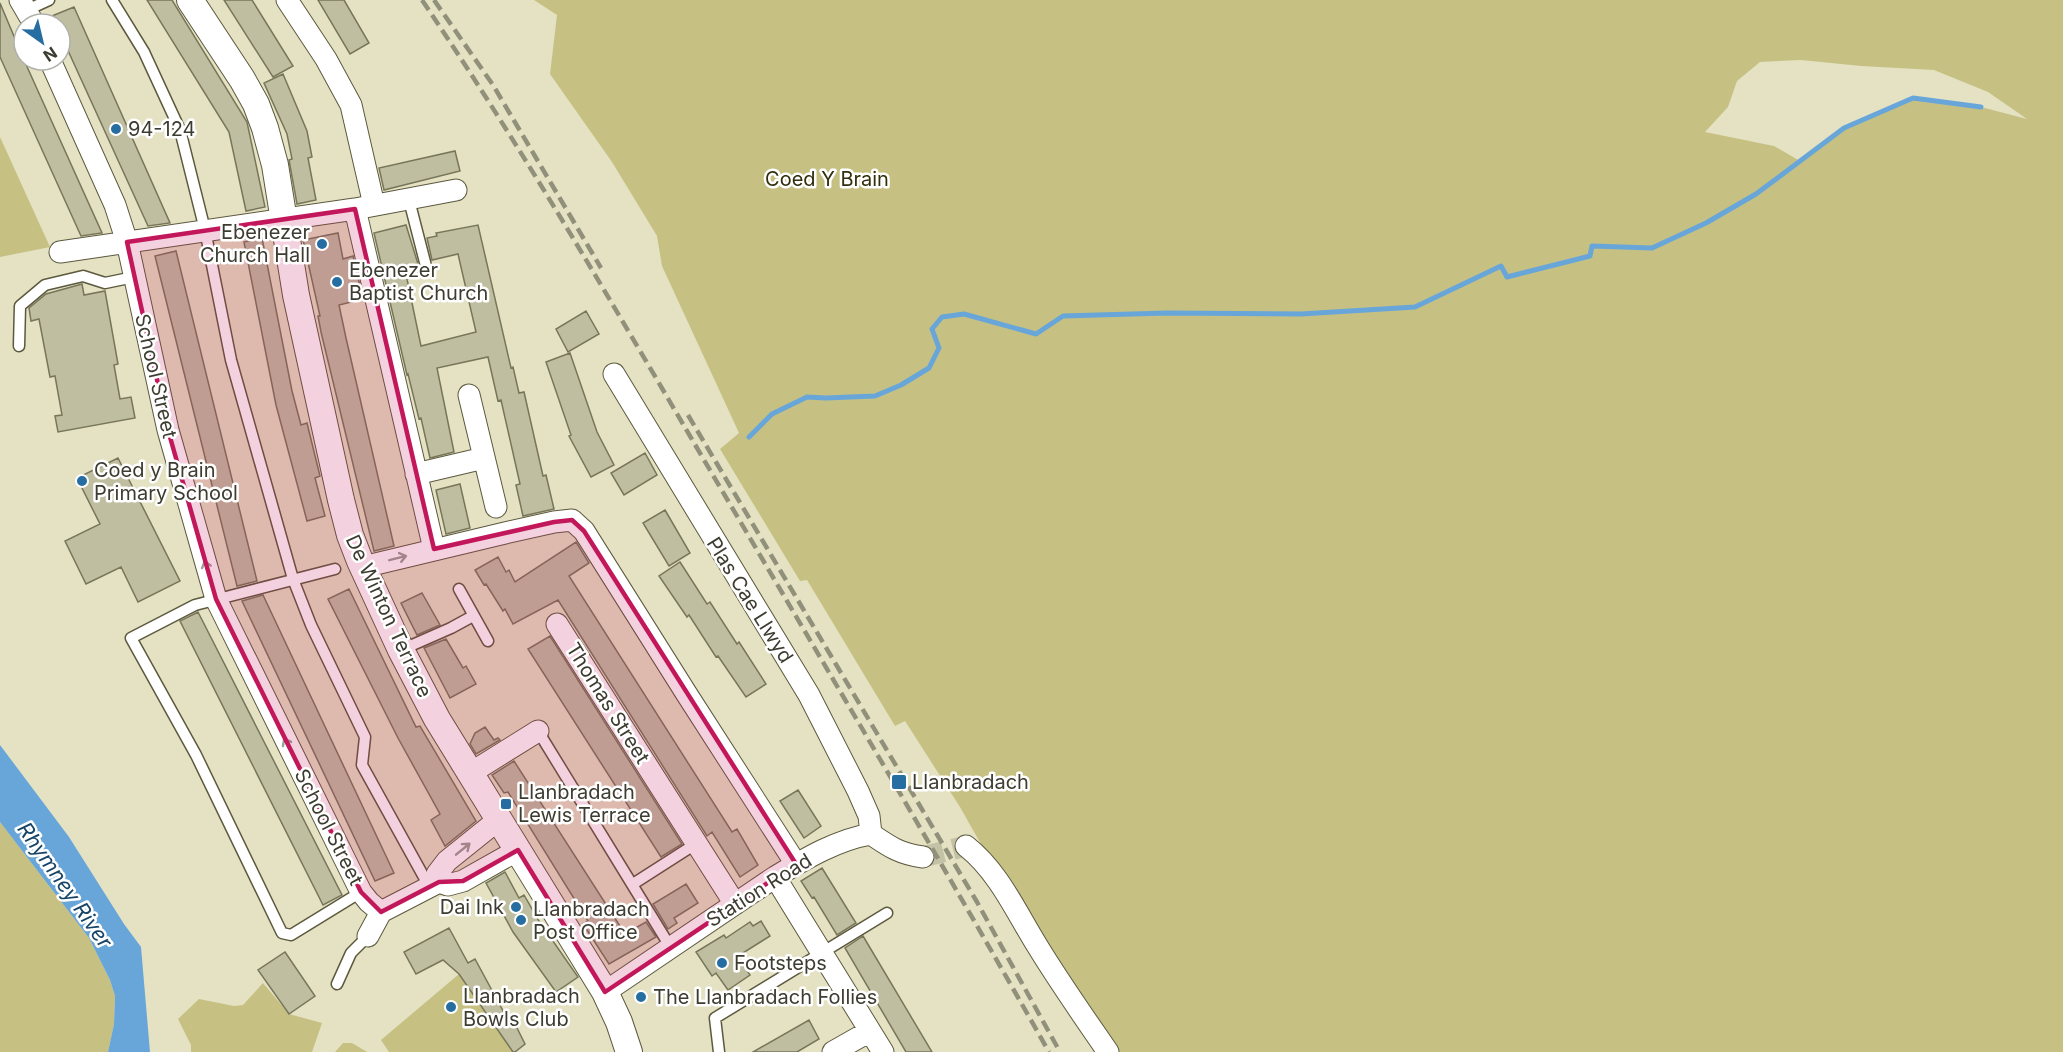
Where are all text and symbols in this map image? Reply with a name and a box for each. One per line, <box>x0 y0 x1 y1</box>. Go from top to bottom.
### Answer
north arrow <box>12 12 72 72</box>
text: N <box>40 43 61 66</box>
place label: 94-124 <box>128 117 195 141</box>
marker: 94-124 <box>109 122 123 136</box>
park label: Coed Y Brain <box>765 167 889 191</box>
place label: Ebenezer Church Hall <box>200 220 310 267</box>
marker: Ebenezer Church Hall <box>315 237 329 251</box>
place label: Ebenezer Baptist Church <box>349 258 488 305</box>
marker: Ebenezer Baptist Church <box>330 275 344 289</box>
street label: School Street <box>130 311 182 441</box>
place label: Coed y Brain Primary School <box>94 458 238 505</box>
marker: Coed y Brain Primary School <box>75 474 89 488</box>
street label: De Winton Terrace <box>341 531 437 701</box>
street label: Plas Cae Llwyd <box>702 533 798 667</box>
one-way arrow <box>388 552 407 564</box>
one-way arrow <box>201 560 212 579</box>
street label: Thomas Street <box>561 638 655 768</box>
one-way arrow <box>282 737 293 755</box>
street label: School Street <box>289 765 369 889</box>
place label: Llanbradach <box>912 770 1029 794</box>
marker: Llanbradach <box>890 773 908 791</box>
place label: Llanbradach Lewis Terrace <box>518 780 651 827</box>
marker: Llanbradach Lewis Terrace <box>499 797 513 811</box>
water label: Rhymney River <box>12 817 118 954</box>
one-way arrow <box>455 842 471 855</box>
street label: Station Road <box>702 848 816 932</box>
place label: Dai Ink <box>440 895 504 919</box>
place label: Llanbradach Post Office <box>533 897 650 944</box>
marker: Dai Ink <box>509 900 523 914</box>
marker: Llanbradach Post Office <box>514 913 528 927</box>
place label: Footsteps <box>734 951 827 975</box>
marker: Footsteps <box>715 956 729 970</box>
place label: Llanbradach Bowls Club <box>463 984 580 1031</box>
place label: The Llanbradach Follies <box>653 985 877 1009</box>
marker: The Llanbradach Follies <box>634 990 648 1004</box>
marker: Llanbradach Bowls Club <box>444 1000 458 1014</box>

